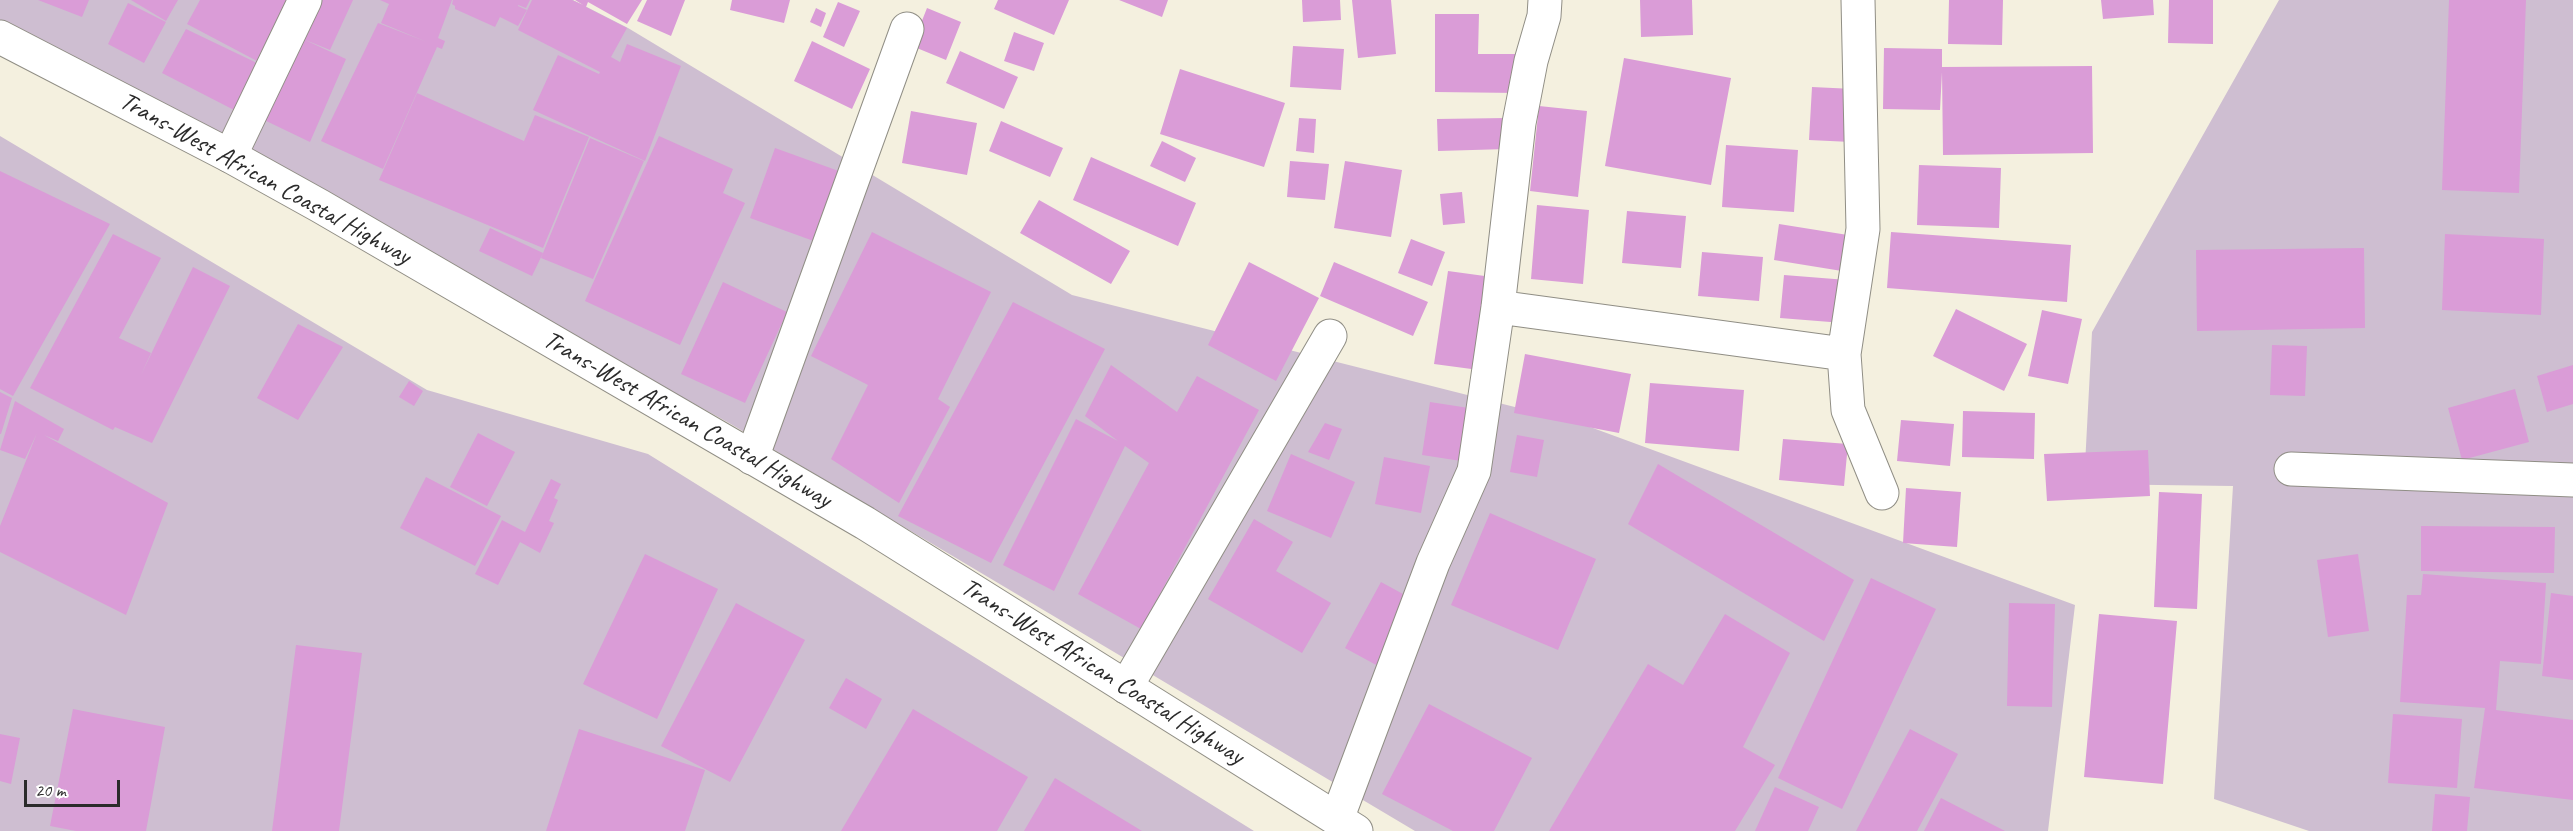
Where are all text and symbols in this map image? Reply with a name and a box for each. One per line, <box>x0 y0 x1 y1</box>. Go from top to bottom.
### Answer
street label: Trans-West African Coastal Highway <box>114 86 416 272</box>
street label: Trans-West African Coastal Highway <box>537 325 837 515</box>
street label: Trans-West African Coastal Highway <box>955 572 1249 772</box>
scale bar <box>27 768 123 806</box>
text: 20 m <box>35 779 66 801</box>

